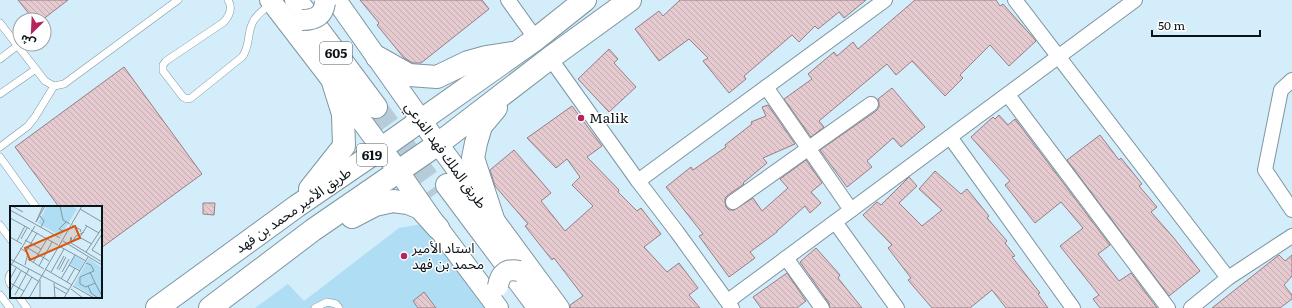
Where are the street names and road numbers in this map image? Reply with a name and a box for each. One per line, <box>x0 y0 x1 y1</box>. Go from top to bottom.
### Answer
road number: 605 <box>320 42 352 64</box>
street label: طريق الملك فهد الفرعي <box>399 97 492 213</box>
road number: 619 <box>357 144 387 166</box>
street label: طريق الأمير محمد بن فهد <box>230 162 355 258</box>

